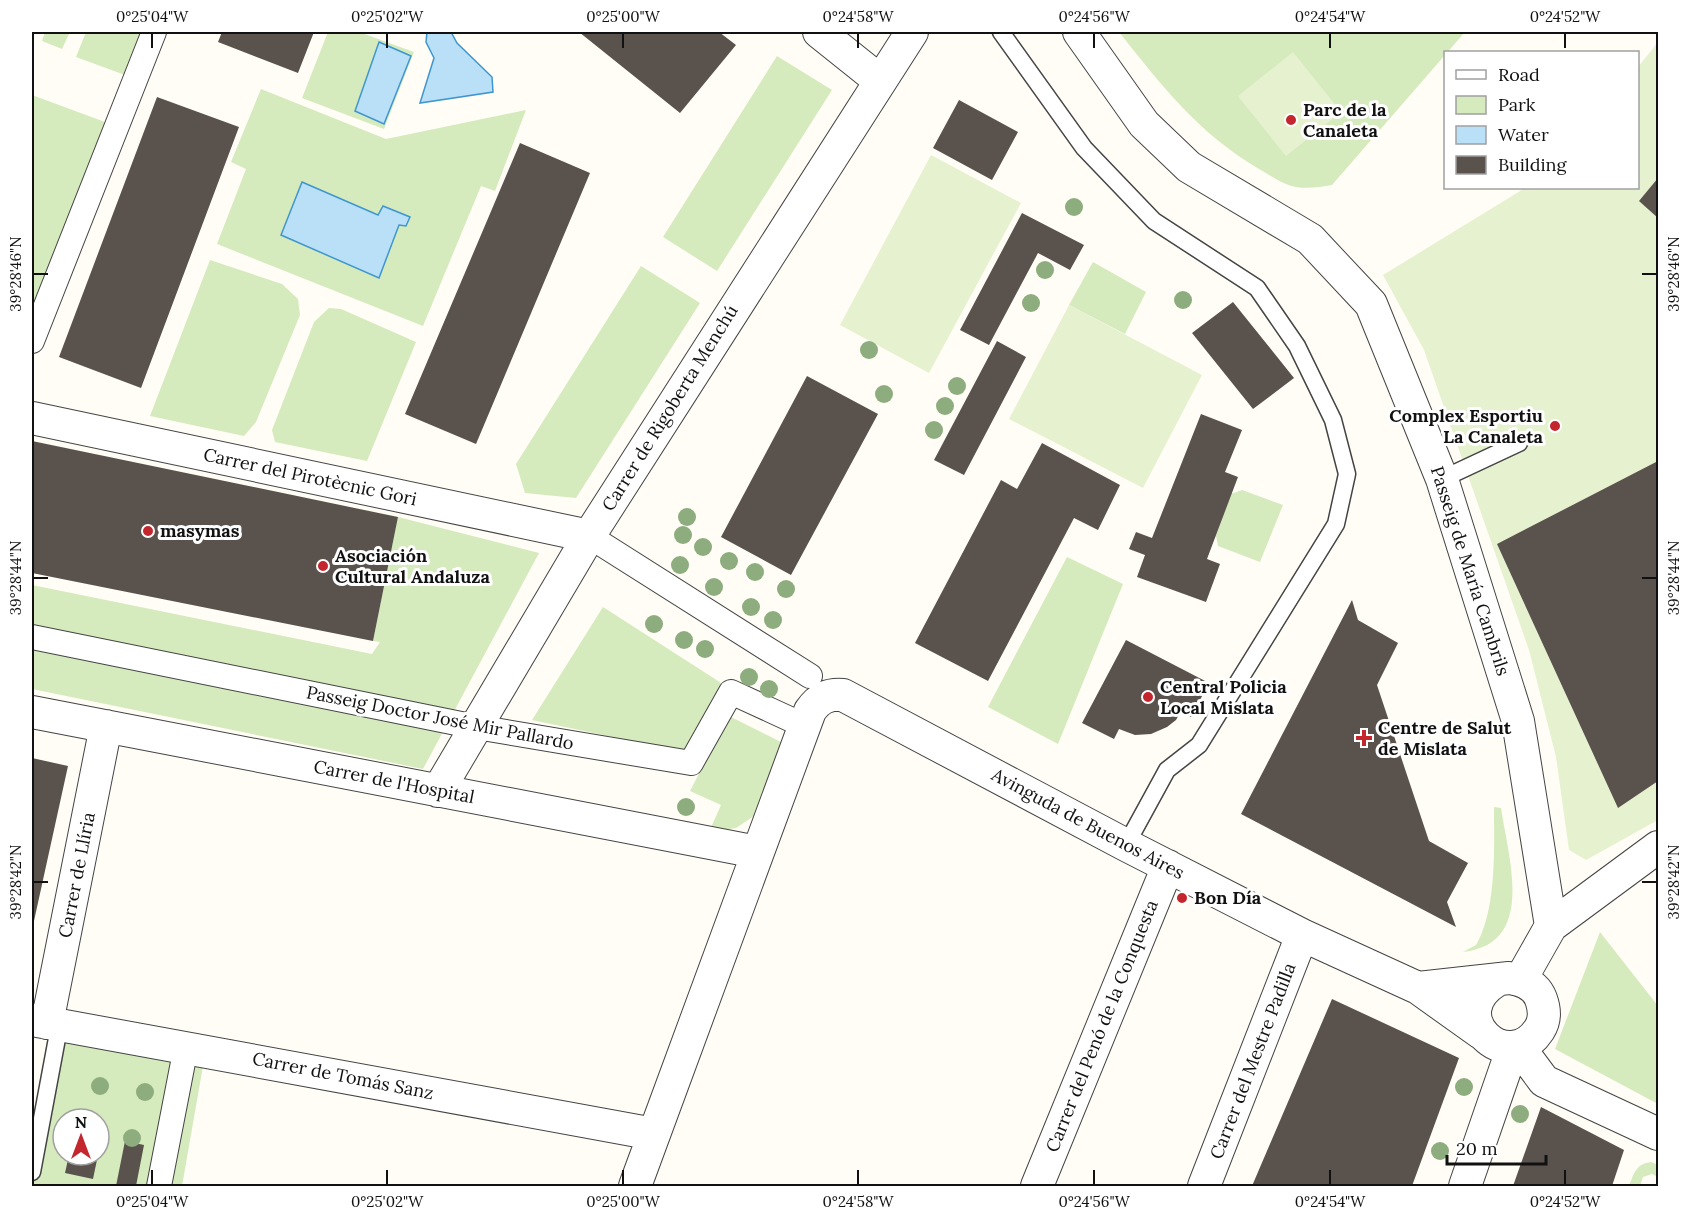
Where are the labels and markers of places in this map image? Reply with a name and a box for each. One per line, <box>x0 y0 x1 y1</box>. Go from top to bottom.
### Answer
place label: Parc de la Canaleta <box>1303 98 1387 142</box>
marker: Parc de la Canaleta <box>1284 113 1298 127</box>
place label: Complex Esportiu La Canaleta <box>1389 404 1544 448</box>
marker: Complex Esportiu La Canaleta <box>1548 419 1562 433</box>
place label: masymas <box>160 519 240 542</box>
marker: masymas <box>141 524 155 538</box>
place label: Asociación Cultural Andaluza <box>335 544 491 588</box>
marker: Asociación Cultural Andaluza <box>316 559 330 573</box>
place label: Central Policia Local Mislata <box>1160 675 1287 719</box>
marker: Central Policia Local Mislata <box>1141 690 1155 704</box>
place label: Centre de Salut de Mislata <box>1378 716 1512 760</box>
marker: Centre de Salut de Mislata <box>1355 729 1373 747</box>
place label: Bon Día <box>1194 886 1262 909</box>
marker: Bon Día <box>1175 891 1189 905</box>

